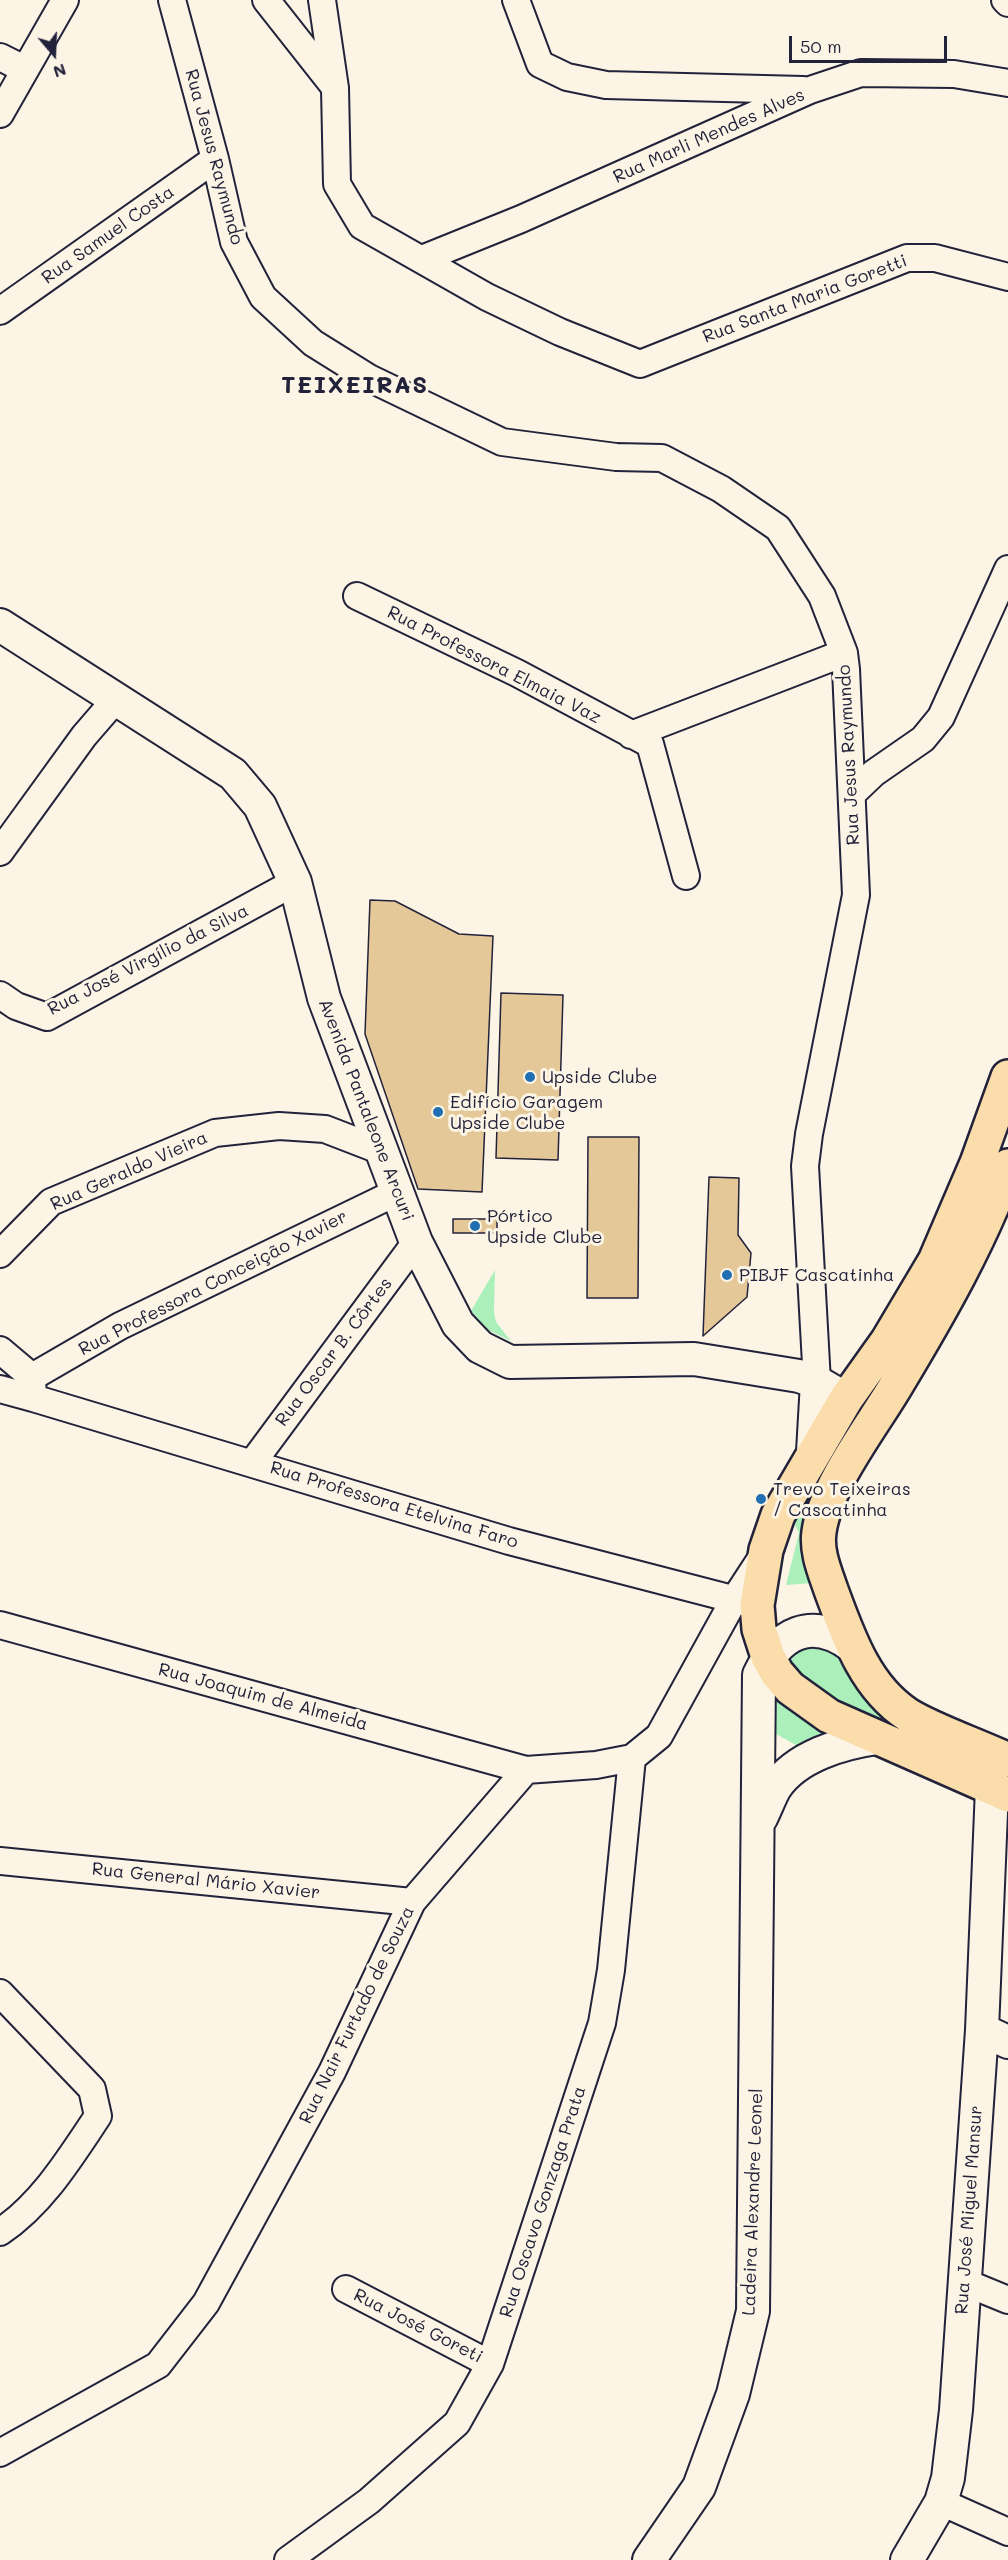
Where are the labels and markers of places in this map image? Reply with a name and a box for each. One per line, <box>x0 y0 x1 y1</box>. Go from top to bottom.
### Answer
place label: Upside Clube <box>542 1066 658 1088</box>
marker: Upside Clube <box>523 1070 537 1084</box>
place label: Edifício Garagem Upside Clube <box>450 1091 603 1134</box>
marker: Edifício Garagem Upside Clube <box>431 1105 445 1119</box>
place label: Pórtico Upside Clube <box>487 1205 603 1248</box>
marker: Pórtico Upside Clube <box>468 1219 482 1233</box>
place label: PIBJF Cascatinha <box>739 1264 894 1286</box>
marker: PIBJF Cascatinha <box>720 1268 734 1282</box>
place label: Trevo Teixeiras / Cascatinha <box>773 1478 911 1520</box>
marker: Trevo Teixeiras / Cascatinha <box>754 1492 768 1506</box>

